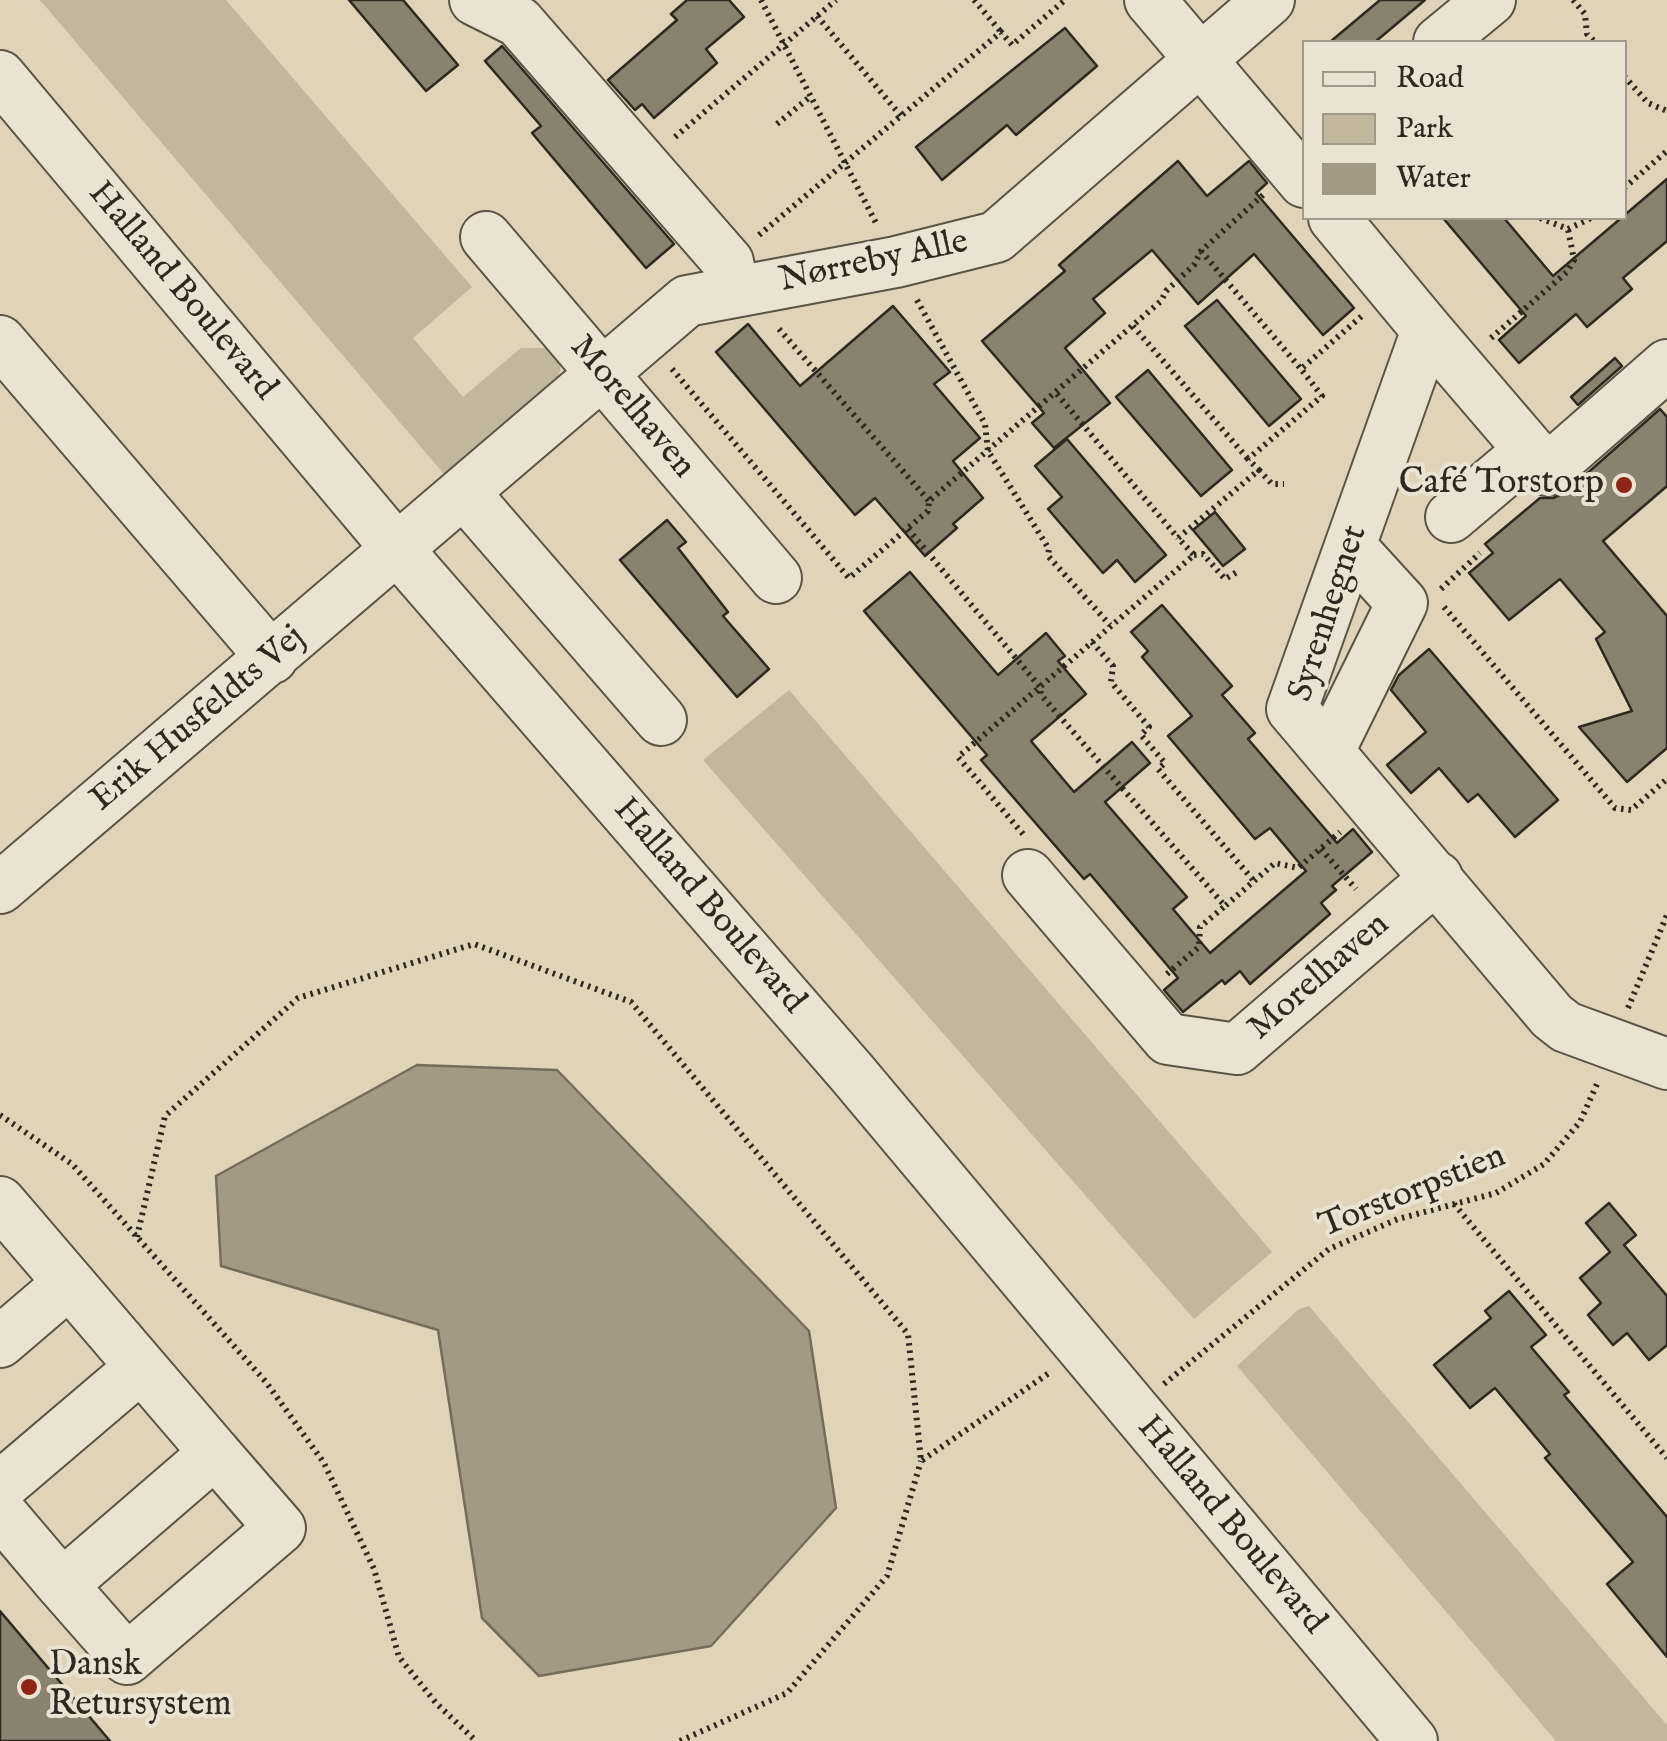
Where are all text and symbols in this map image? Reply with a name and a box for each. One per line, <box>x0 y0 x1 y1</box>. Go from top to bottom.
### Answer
legend <box>1302 40 1627 220</box>
text: Road <box>1396 60 1464 98</box>
text: Park <box>1396 110 1453 148</box>
text: Water <box>1396 160 1471 198</box>
street label: Halland Boulevard <box>77 174 285 410</box>
street label: Nørreby Alle <box>776 223 972 303</box>
street label: Morelhaven <box>559 328 703 488</box>
place label: Café Torstorp <box>1399 464 1604 506</box>
marker: Café Torstorp <box>1613 474 1635 496</box>
street label: Syrenhegnet <box>1282 521 1378 707</box>
street label: Erik Husfeldts Vej <box>83 618 315 822</box>
street label: Halland Boulevard <box>603 791 813 1023</box>
street label: Morelhaven <box>1241 905 1399 1051</box>
street label: Torstorpstien <box>1314 1137 1512 1249</box>
street label: Halland Boulevard <box>1126 1408 1334 1644</box>
place label: Dansk Retursystem <box>49 1646 231 1728</box>
marker: Dansk Retursystem <box>18 1676 40 1698</box>

